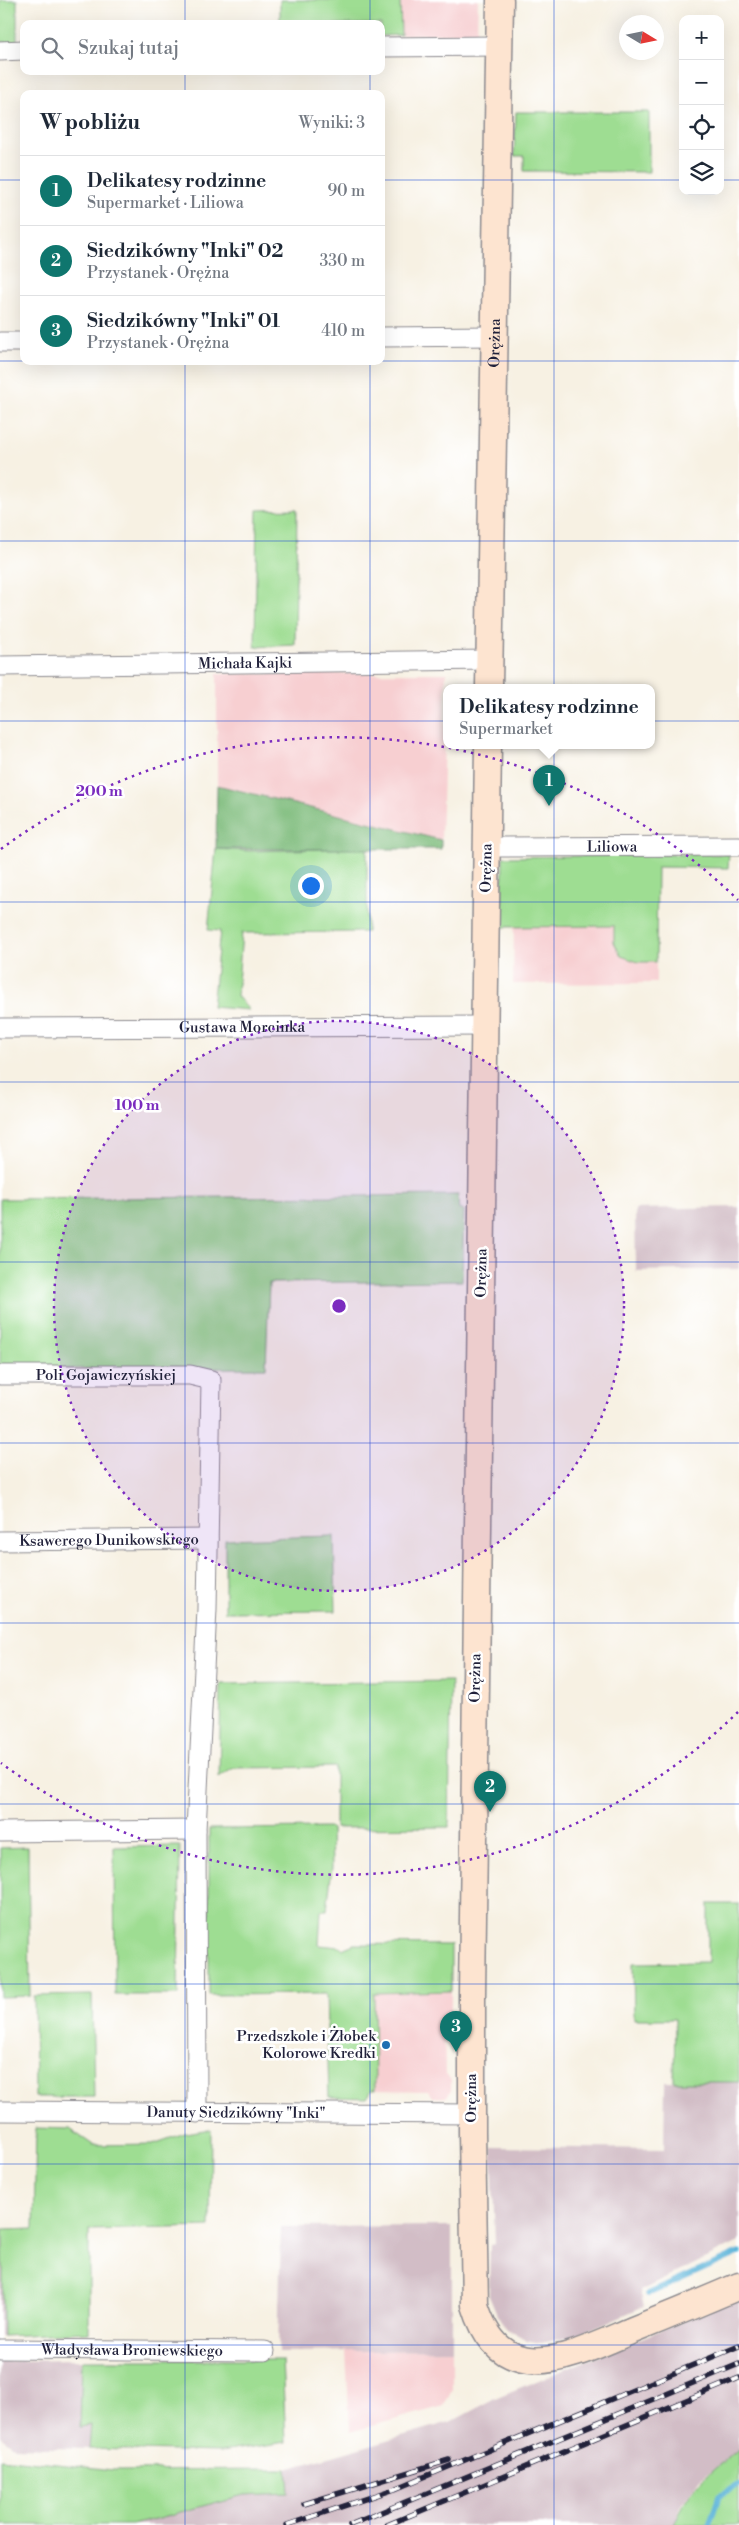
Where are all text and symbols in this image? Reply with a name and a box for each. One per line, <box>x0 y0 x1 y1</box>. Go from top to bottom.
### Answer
north arrow <box>619 15 664 60</box>
map controls <box>679 15 724 195</box>
button: + <box>679 15 724 60</box>
search box <box>20 20 385 75</box>
icon: search <box>38 34 66 62</box>
text: Szukaj tutaj <box>78 36 179 60</box>
button: − <box>679 60 724 105</box>
button: locate <box>679 105 724 150</box>
text: W pobliżu <box>40 110 140 136</box>
text: Wyniki: 3 <box>299 113 365 133</box>
button: layers <box>679 150 724 195</box>
text: Delikatesy rodzinne <box>87 169 266 193</box>
text: 1 <box>52 181 60 201</box>
text: 90 m <box>327 181 365 201</box>
text: Supermarket · Liliowa <box>87 193 244 213</box>
text: Siedzikówny "Inki" 02 <box>87 239 283 263</box>
text: 2 <box>51 251 61 271</box>
text: 330 m <box>319 251 365 271</box>
text: Przystanek · Orężna <box>87 263 229 283</box>
text: Siedzikówny "Inki" 01 <box>87 309 280 333</box>
street label: Orężna <box>485 318 505 368</box>
text: 3 <box>51 321 61 341</box>
text: 410 m <box>321 321 365 341</box>
text: Przystanek · Orężna <box>87 333 229 353</box>
street label: Michała Kajki <box>198 653 292 674</box>
popup <box>443 684 655 749</box>
text: Delikatesy rodzinne <box>459 695 639 719</box>
text: Supermarket <box>459 719 553 739</box>
pin: 1 <box>533 765 565 806</box>
text: 200 m <box>75 782 123 801</box>
street label: Liliowa <box>587 837 638 857</box>
street label: Orężna <box>477 843 496 893</box>
your location <box>298 873 324 899</box>
street label: Gustawa Morcinka <box>179 1018 305 1037</box>
text: 100 m <box>115 1096 160 1115</box>
street label: Orężna <box>472 1248 491 1298</box>
centre of rings <box>330 1297 348 1315</box>
street label: Poli Gojawiczyńskiej <box>36 1366 176 1385</box>
street label: Ksawerego Dunikowskiego <box>19 1530 199 1551</box>
street label: Orężna <box>466 1653 485 1703</box>
pin: 2 <box>474 1771 506 1812</box>
pin: 3 <box>440 2011 472 2052</box>
place label: Przedszkole i Żłobek Kolorowe Kredki <box>236 2026 377 2063</box>
marker: Przedszkole i Żłobek Kolorowe Kredki <box>380 2039 392 2051</box>
street label: Orężna <box>462 2073 481 2123</box>
street label: Danuty Siedzikówny "Inki" <box>146 2103 326 2123</box>
street label: Władysława Broniewskiego <box>40 2340 223 2361</box>

